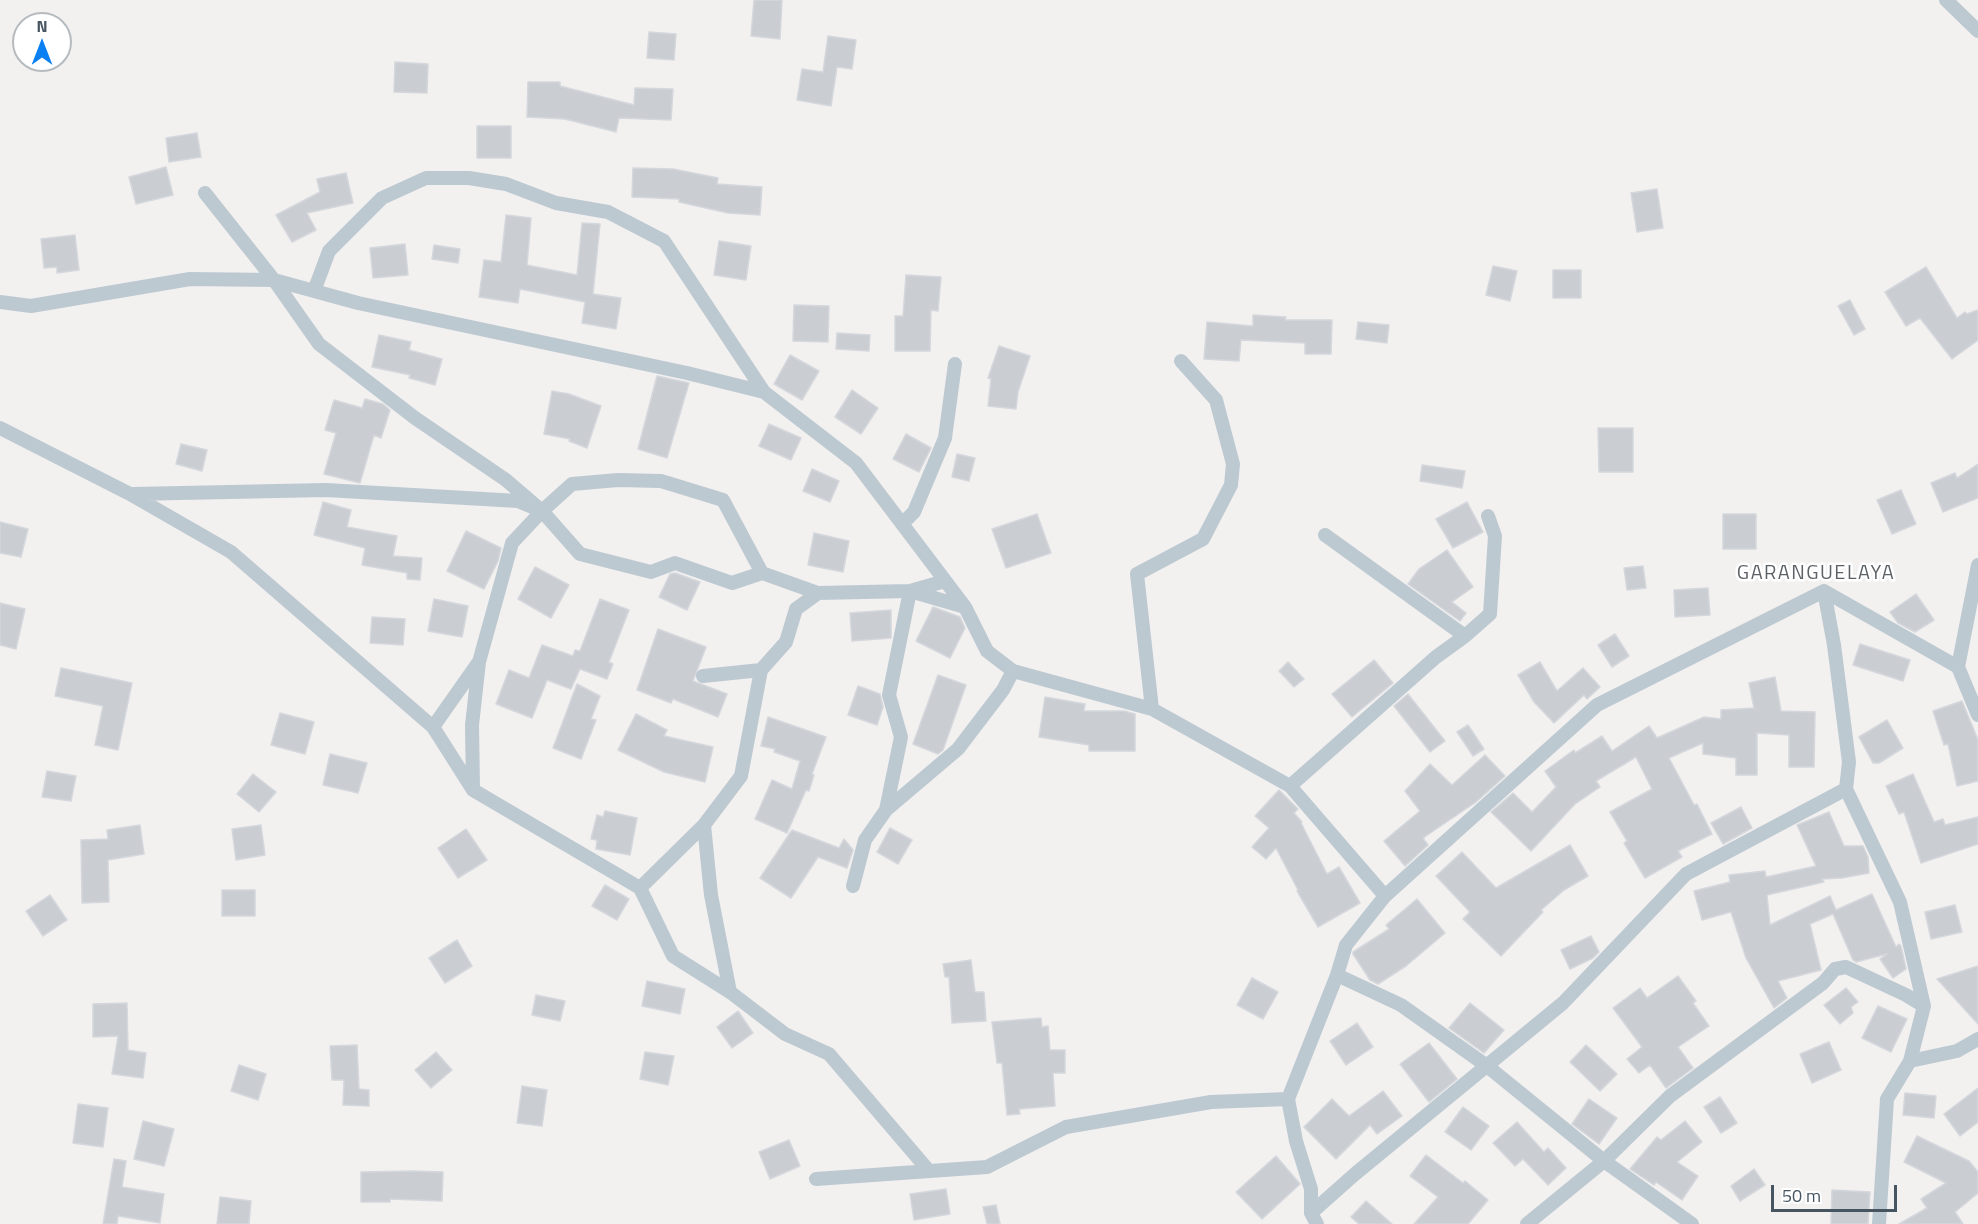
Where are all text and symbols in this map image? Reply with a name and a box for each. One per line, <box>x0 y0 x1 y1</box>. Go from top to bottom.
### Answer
north arrow <box>12 12 72 72</box>
text: N <box>36 14 48 38</box>
district label: GARANGUELAYA <box>1737 562 1895 586</box>
scale bar <box>1774 1173 1900 1211</box>
text: 50 m <box>1782 1182 1821 1209</box>

